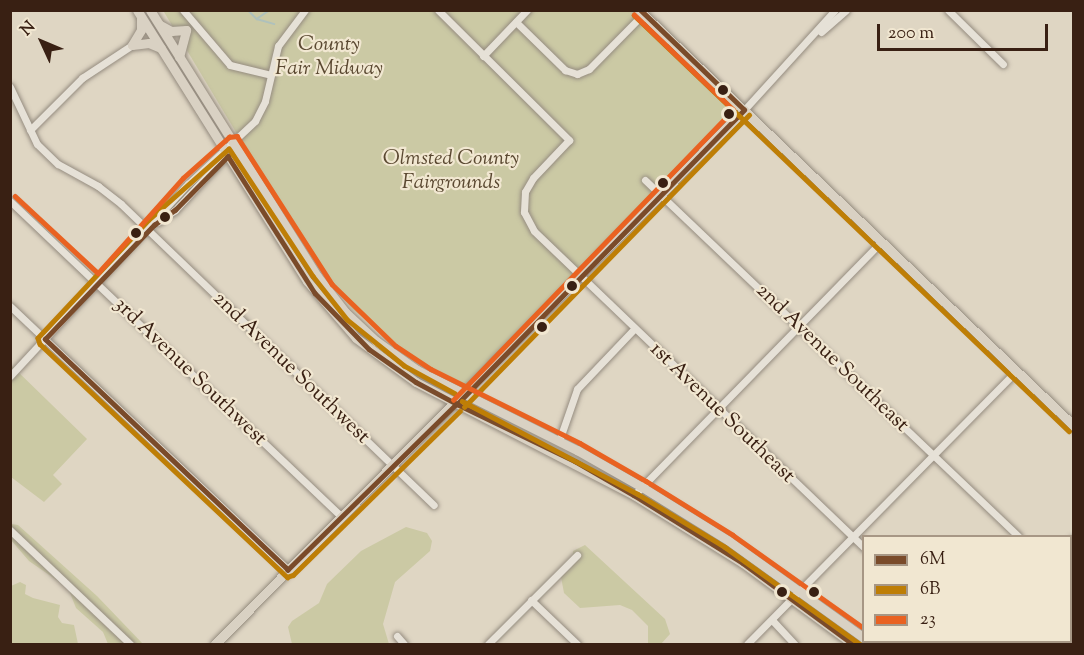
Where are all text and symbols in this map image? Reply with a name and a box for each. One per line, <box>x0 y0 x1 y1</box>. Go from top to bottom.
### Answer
north arrow <box>12 12 72 72</box>
scale bar <box>880 12 1051 50</box>
text: N <box>16 17 41 42</box>
text: 200 m <box>888 21 934 47</box>
park label: County Fair Midway <box>275 32 383 82</box>
unlabelled marker <box>717 84 729 96</box>
unlabelled marker <box>723 108 735 120</box>
park label: Olmsted County Fairgrounds <box>383 146 519 196</box>
unlabelled marker <box>657 177 669 189</box>
unlabelled marker <box>159 211 171 223</box>
unlabelled marker <box>130 227 142 239</box>
street label: 2nd Avenue Southeast <box>750 278 914 438</box>
unlabelled marker <box>566 280 578 292</box>
street label: 2nd Avenue Southwest <box>207 286 375 450</box>
street label: 3rd Avenue Southwest <box>108 292 272 452</box>
unlabelled marker <box>536 321 548 333</box>
street label: 1st Avenue Southeast <box>644 337 800 489</box>
legend <box>862 535 1072 643</box>
text: 6M <box>920 547 946 573</box>
text: 6B <box>920 577 940 603</box>
unlabelled marker <box>776 586 788 598</box>
unlabelled marker <box>808 586 820 598</box>
text: 23 <box>920 607 936 633</box>

